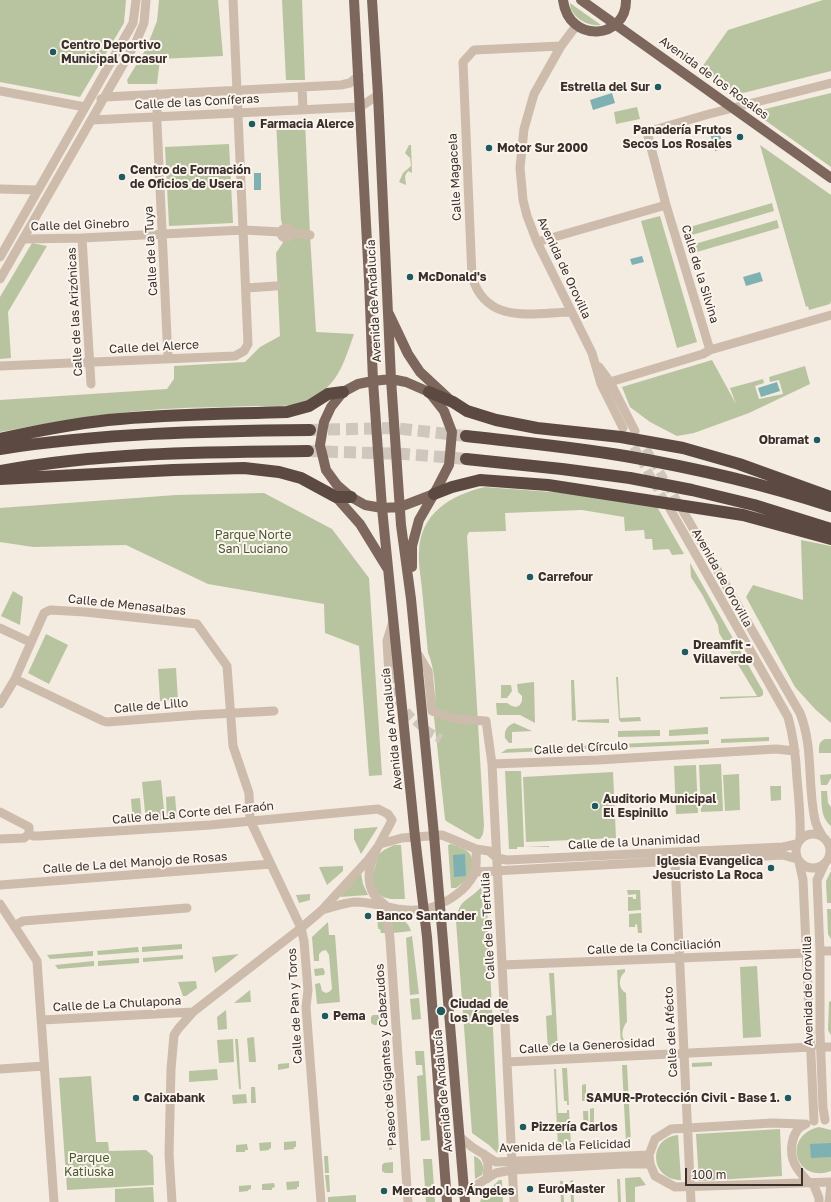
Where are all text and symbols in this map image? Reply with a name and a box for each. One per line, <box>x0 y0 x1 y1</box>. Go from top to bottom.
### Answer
street label: Avenida de los Rosales <box>657 34 771 122</box>
place label: Centro Deportivo Municipal Orcasur <box>61 38 167 66</box>
marker: Centro Deportivo Municipal Orcasur <box>48 47 58 57</box>
place label: Estrella del Sur <box>560 80 650 94</box>
marker: Estrella del Sur <box>653 82 663 92</box>
street label: Calle de las Coníferas <box>134 92 260 112</box>
place label: Farmacia Alerce <box>260 117 354 131</box>
marker: Farmacia Alerce <box>247 119 257 129</box>
place label: Panadería Frutos Secos Los Rosales <box>623 123 732 151</box>
marker: Panadería Frutos Secos Los Rosales <box>735 132 745 142</box>
street label: Calle Magacela <box>446 133 464 221</box>
place label: Motor Sur 2000 <box>497 141 588 155</box>
marker: Motor Sur 2000 <box>484 143 494 153</box>
place label: Centro de Formación de Oficios de Usera <box>130 163 251 191</box>
marker: Centro de Formación de Oficios de Usera <box>117 172 127 182</box>
street label: Calle de la Tuya <box>141 206 161 296</box>
street label: Avenida de Orovilla <box>534 215 594 321</box>
street label: Calle del Ginebro <box>30 216 130 234</box>
street label: Calle de la Silvina <box>678 223 722 325</box>
street label: Avenida de Andalucía <box>364 239 384 363</box>
street label: Calle de las Arizónicas <box>64 247 86 377</box>
place label: McDonald's <box>418 270 487 284</box>
marker: McDonald's <box>405 272 415 282</box>
street label: Calle del Alerce <box>109 337 199 357</box>
place label: Obramat <box>759 433 809 447</box>
marker: Obramat <box>812 435 822 445</box>
street label: Avenida de Orovilla <box>689 526 755 630</box>
park label: Parque Norte San Luciano <box>215 528 291 556</box>
place label: Carrefour <box>538 570 593 584</box>
marker: Carrefour <box>525 572 535 582</box>
street label: Calle de Menasalbas <box>67 592 187 618</box>
place label: Dreamfit - Villaverde <box>693 638 753 666</box>
marker: Dreamfit - Villaverde <box>680 647 690 657</box>
street label: Avenida de Andalucía <box>378 667 406 791</box>
street label: Calle de Lillo <box>113 696 189 716</box>
street label: Calle del Círculo <box>534 738 628 758</box>
place label: Auditorio Municipal El Espinillo <box>603 792 716 820</box>
street label: Calle de La Corte del Faraón <box>112 799 274 827</box>
marker: Auditorio Municipal El Espinillo <box>590 801 600 811</box>
street label: Calle de la Unanimidad <box>568 831 700 853</box>
street label: Calle de La del Manojo de Rosas <box>42 849 228 877</box>
place label: Iglesia Evangelica Jesucristo La Roca <box>653 854 763 882</box>
marker: Iglesia Evangelica Jesucristo La Roca <box>766 863 776 873</box>
street label: Calle de la Tertulia <box>478 872 498 980</box>
place label: Banco Santander <box>376 909 476 923</box>
marker: Banco Santander <box>363 911 373 921</box>
street label: Calle de la Conciliación <box>587 936 721 958</box>
street label: Avenida de Orovilla <box>800 936 816 1046</box>
street label: Calle de Pan y Toros <box>285 948 305 1064</box>
street label: Paseo de Gigantes y Cabezudos <box>372 963 400 1147</box>
street label: Calle del Afécto <box>661 986 681 1078</box>
street label: Calle de La Chulapona <box>52 993 182 1015</box>
place label: Ciudad de los Ángeles <box>450 997 519 1025</box>
marker: Ciudad de los Ángeles <box>435 1005 447 1017</box>
place label: Pema <box>333 1009 365 1023</box>
marker: Pema <box>320 1011 330 1021</box>
street label: Avenida de Andalucía <box>430 1029 456 1153</box>
street label: Calle de la Generosidad <box>519 1035 655 1057</box>
place label: Caixabank <box>144 1091 205 1105</box>
place label: SAMUR-Protección Civil - Base 1. <box>586 1091 780 1105</box>
marker: Caixabank <box>131 1093 141 1103</box>
marker: SAMUR-Protección Civil - Base 1. <box>783 1093 793 1103</box>
place label: Pizzería Carlos <box>531 1120 618 1134</box>
marker: Pizzería Carlos <box>518 1122 528 1132</box>
street label: Avenida de la Felicidad <box>499 1137 631 1155</box>
park label: Parque Katiuska <box>64 1151 114 1179</box>
scale bar <box>687 1160 805 1186</box>
text: 100 m <box>692 1167 726 1182</box>
place label: EuroMaster <box>538 1182 605 1196</box>
place label: Mercado los Ángeles <box>392 1184 515 1198</box>
marker: EuroMaster <box>525 1184 535 1194</box>
marker: Mercado los Ángeles <box>379 1186 389 1196</box>

